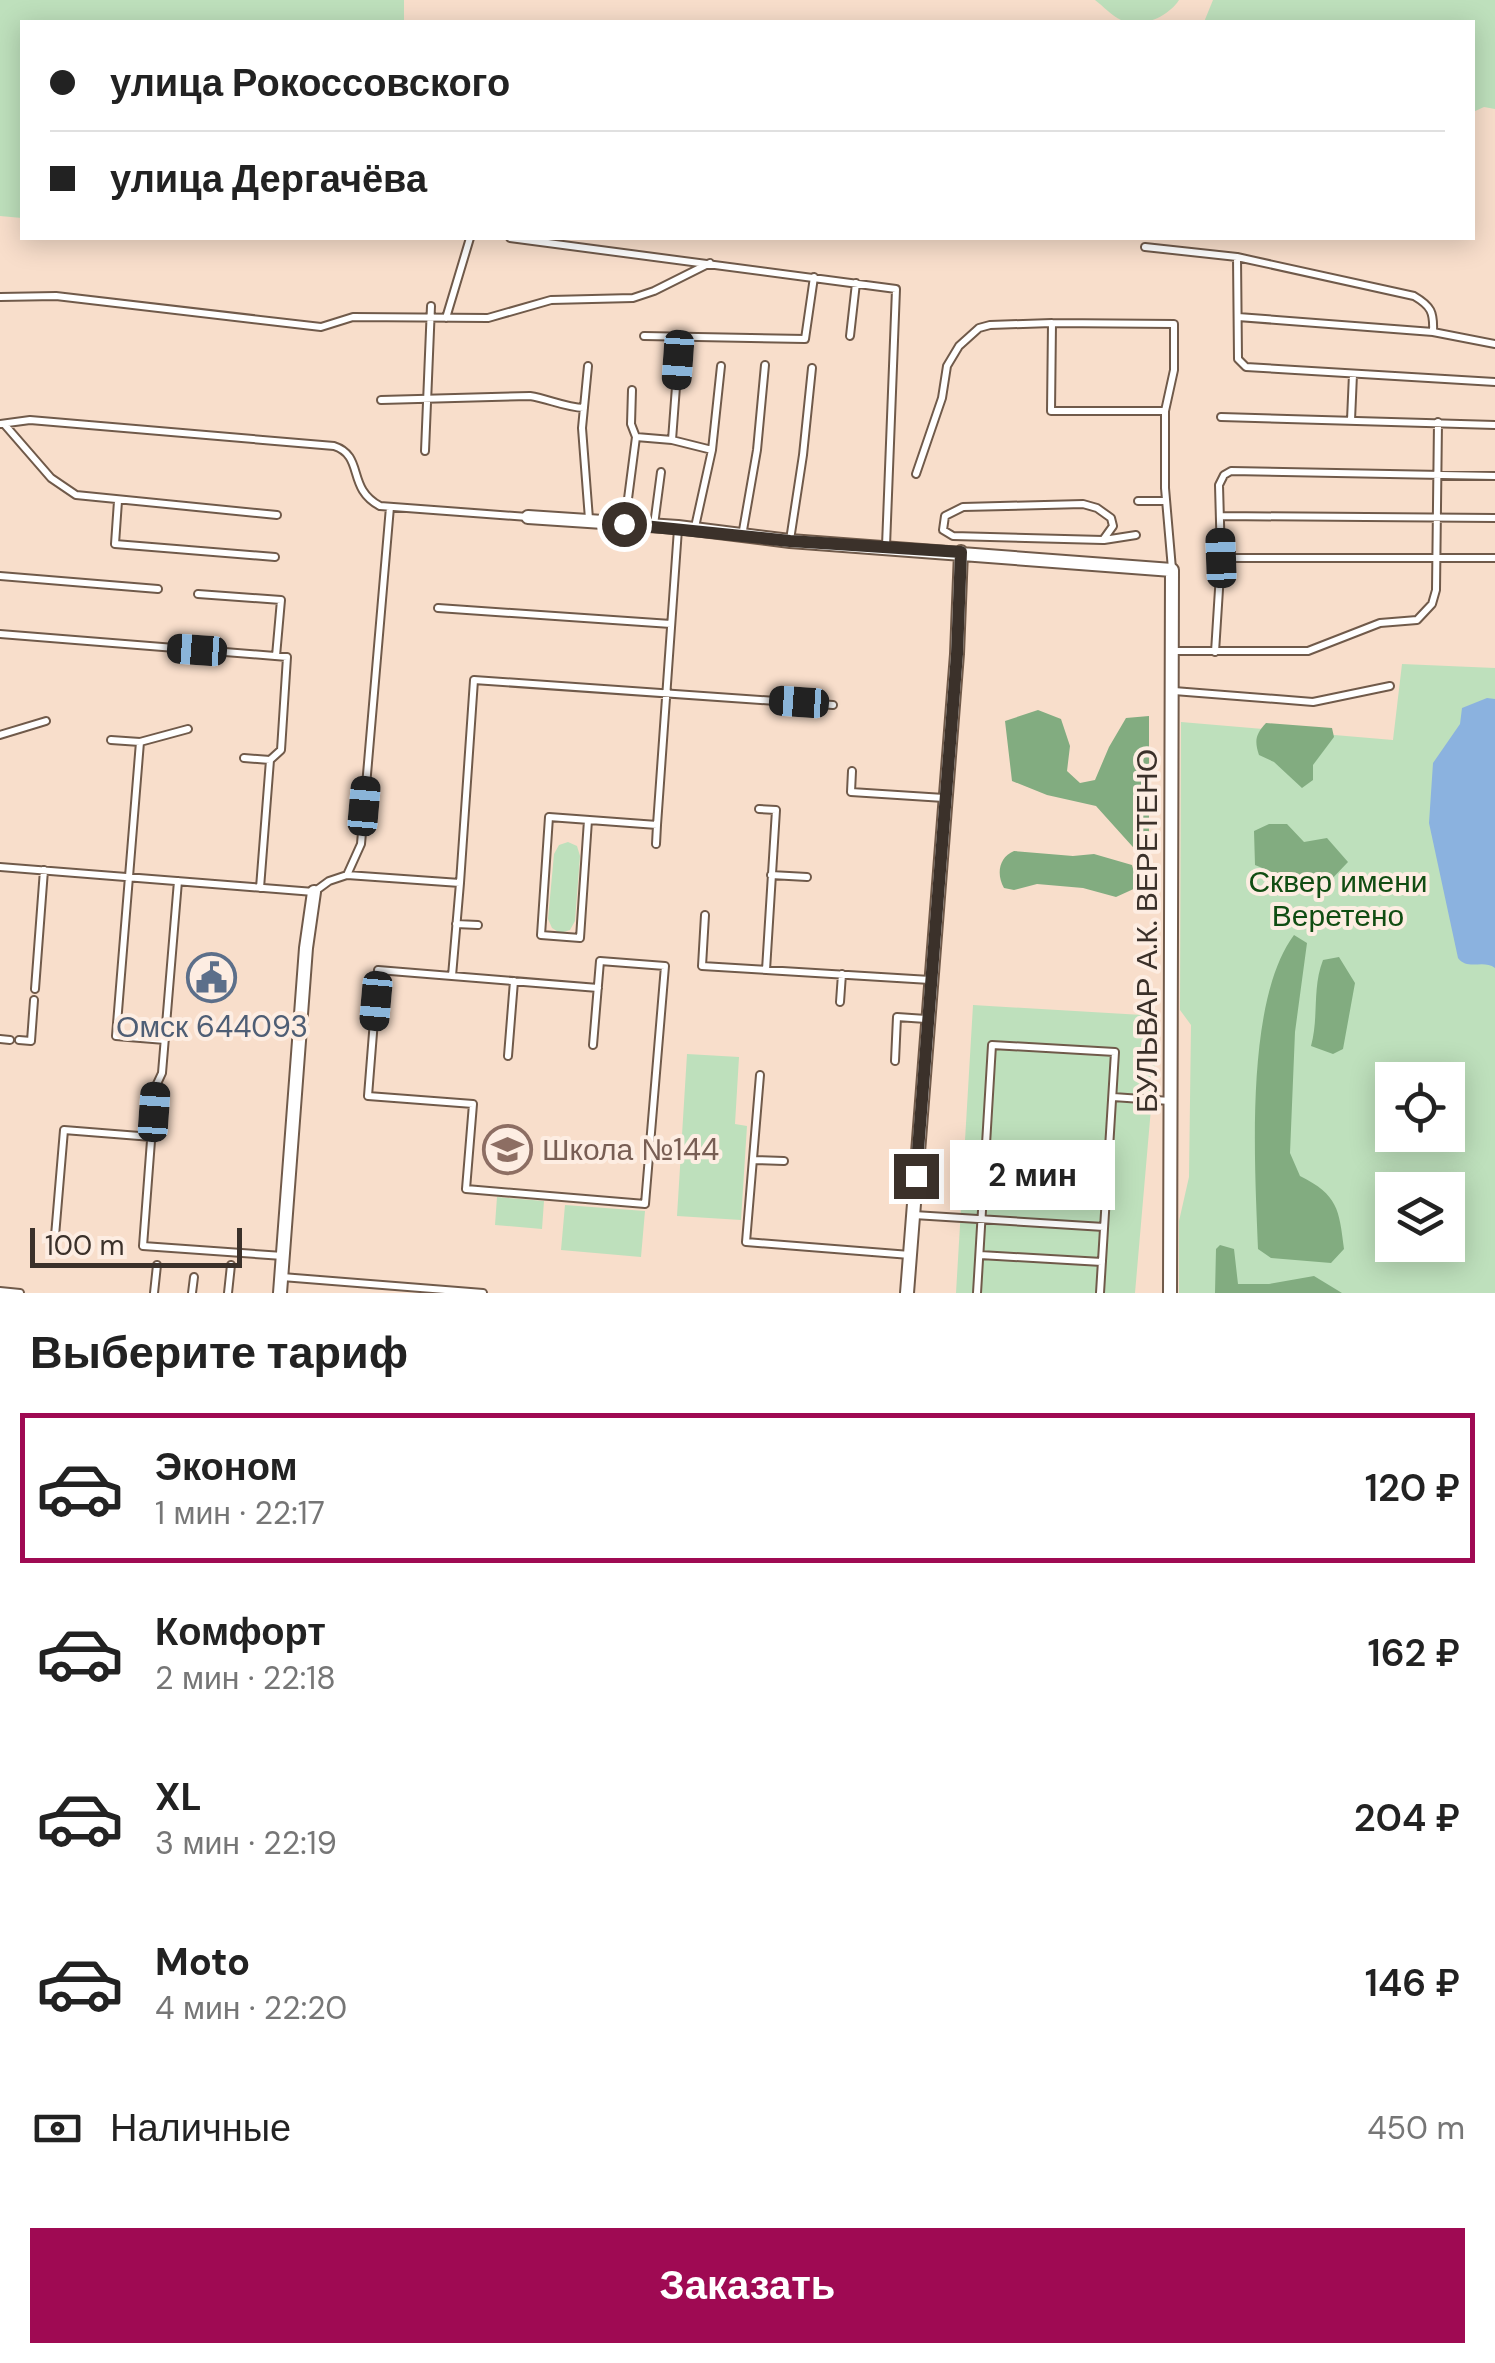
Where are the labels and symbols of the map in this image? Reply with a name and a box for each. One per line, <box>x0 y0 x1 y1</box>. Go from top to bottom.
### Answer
car <box>661 329 695 391</box>
route start <box>602 502 647 547</box>
car <box>1205 527 1237 589</box>
car <box>166 633 228 667</box>
car <box>768 685 830 719</box>
street label: БУЛЬВАР А.К. ВЕРЕТЕНО <box>1127 749 1166 1113</box>
car <box>346 775 382 837</box>
park label: Сквер имени Веретено <box>1248 862 1428 935</box>
public building icon: Омск 644093 <box>186 952 238 1004</box>
car <box>358 970 394 1032</box>
place label: Омск 644093 <box>116 1007 308 1046</box>
car <box>137 1081 171 1143</box>
school or university icon: Школа №144 <box>481 1124 533 1176</box>
place label: Школа №144 <box>542 1130 719 1169</box>
callout: 2 мин <box>951 1141 1116 1211</box>
route end <box>894 1154 939 1199</box>
scale bar <box>30 1223 242 1268</box>

